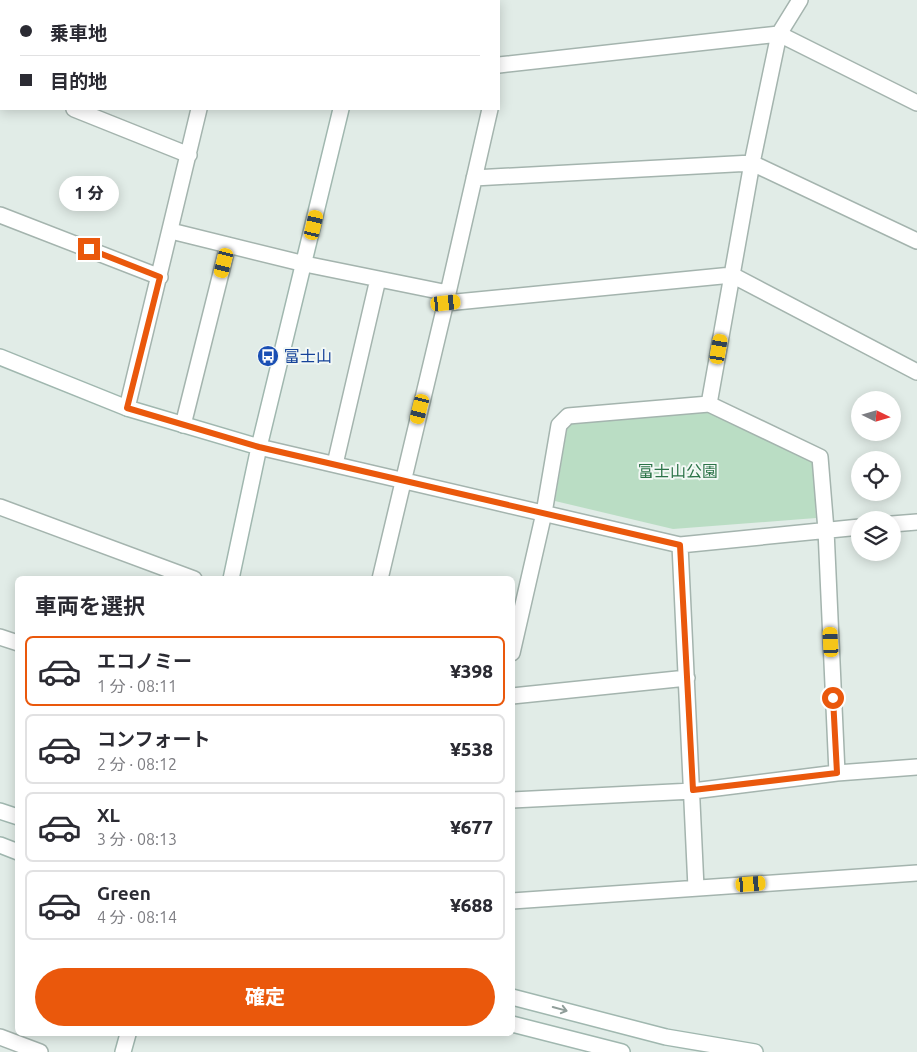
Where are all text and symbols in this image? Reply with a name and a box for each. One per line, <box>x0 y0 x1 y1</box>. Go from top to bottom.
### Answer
text: 乗車地 <box>50 22 107 44</box>
text: 目的地 <box>50 70 107 92</box>
callout: 1 分 <box>59 176 119 212</box>
text: 1 分 <box>75 184 103 202</box>
car <box>303 209 324 241</box>
route end <box>78 238 100 260</box>
car <box>213 247 234 279</box>
car <box>430 294 461 312</box>
car <box>709 333 728 365</box>
bus stop icon: 富士山 <box>256 344 280 368</box>
place label: 富士山 <box>284 347 332 365</box>
north arrow <box>851 391 901 441</box>
map controls <box>851 391 901 561</box>
car <box>409 393 430 425</box>
button: locate <box>851 451 901 501</box>
park label: 富士山公園 <box>638 462 718 480</box>
button: layers <box>851 511 901 561</box>
text: 車両を選択 <box>35 593 145 618</box>
car <box>822 627 839 657</box>
icon: car <box>37 649 82 694</box>
text: エコノミー <box>97 650 192 672</box>
text: ¥398 <box>450 660 493 682</box>
text: 1 分 · 08:11 <box>97 677 177 695</box>
route start <box>822 687 844 709</box>
icon: car <box>37 727 82 772</box>
text: コンフォート <box>97 728 210 750</box>
text: ¥538 <box>450 738 493 760</box>
text: 2 分 · 08:12 <box>97 755 177 773</box>
text: XL <box>97 804 120 826</box>
icon: car <box>37 805 82 850</box>
text: ¥677 <box>450 816 493 838</box>
text: 3 分 · 08:13 <box>97 830 177 848</box>
car <box>735 875 766 893</box>
text: Green <box>97 882 151 904</box>
icon: car <box>37 883 82 928</box>
text: ¥688 <box>450 894 493 916</box>
text: 4 分 · 08:14 <box>97 908 177 926</box>
button: 確定 <box>35 968 495 1026</box>
one-way arrow <box>551 1005 567 1014</box>

